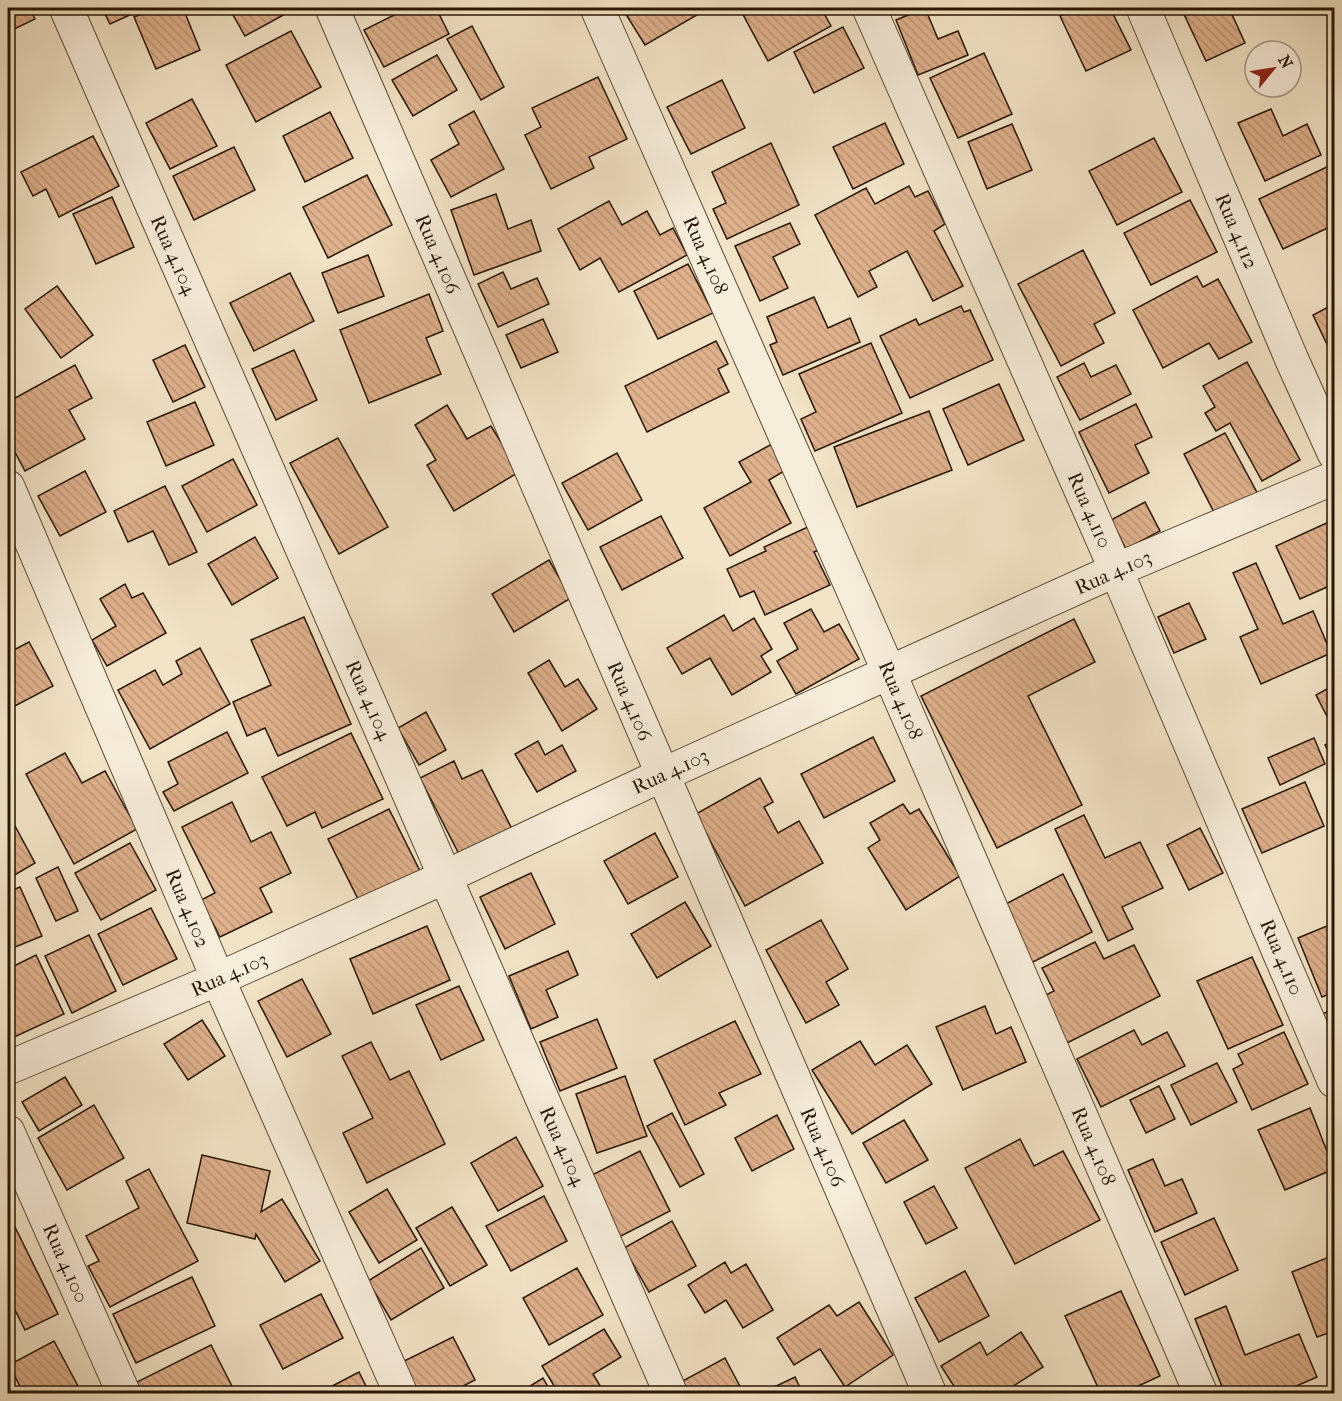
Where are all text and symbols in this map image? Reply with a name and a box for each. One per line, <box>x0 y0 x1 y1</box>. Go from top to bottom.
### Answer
north arrow <box>1243 39 1303 99</box>
text: N <box>1274 52 1297 73</box>
street label: Rua 4.112 <box>1210 190 1263 272</box>
street label: Rua 4.106 <box>411 211 465 298</box>
street label: Rua 4.104 <box>146 212 202 300</box>
street label: Rua 4.108 <box>678 212 733 298</box>
street label: Rua 4.110 <box>1063 469 1116 552</box>
street label: Rua 4.103 <box>1071 545 1155 600</box>
street label: Rua 4.104 <box>341 657 397 745</box>
street label: Rua 4.108 <box>874 657 927 743</box>
street label: Rua 4.106 <box>603 658 657 745</box>
street label: Rua 4.103 <box>628 744 712 799</box>
street label: Rua 4.102 <box>161 865 214 951</box>
street label: Rua 4.110 <box>1255 916 1308 999</box>
street label: Rua 4.103 <box>187 947 271 1002</box>
street label: Rua 4.104 <box>535 1103 591 1191</box>
street label: Rua 4.108 <box>1067 1103 1120 1189</box>
street label: Rua 4.106 <box>796 1104 850 1191</box>
street label: Rua 4.100 <box>38 1220 93 1306</box>

